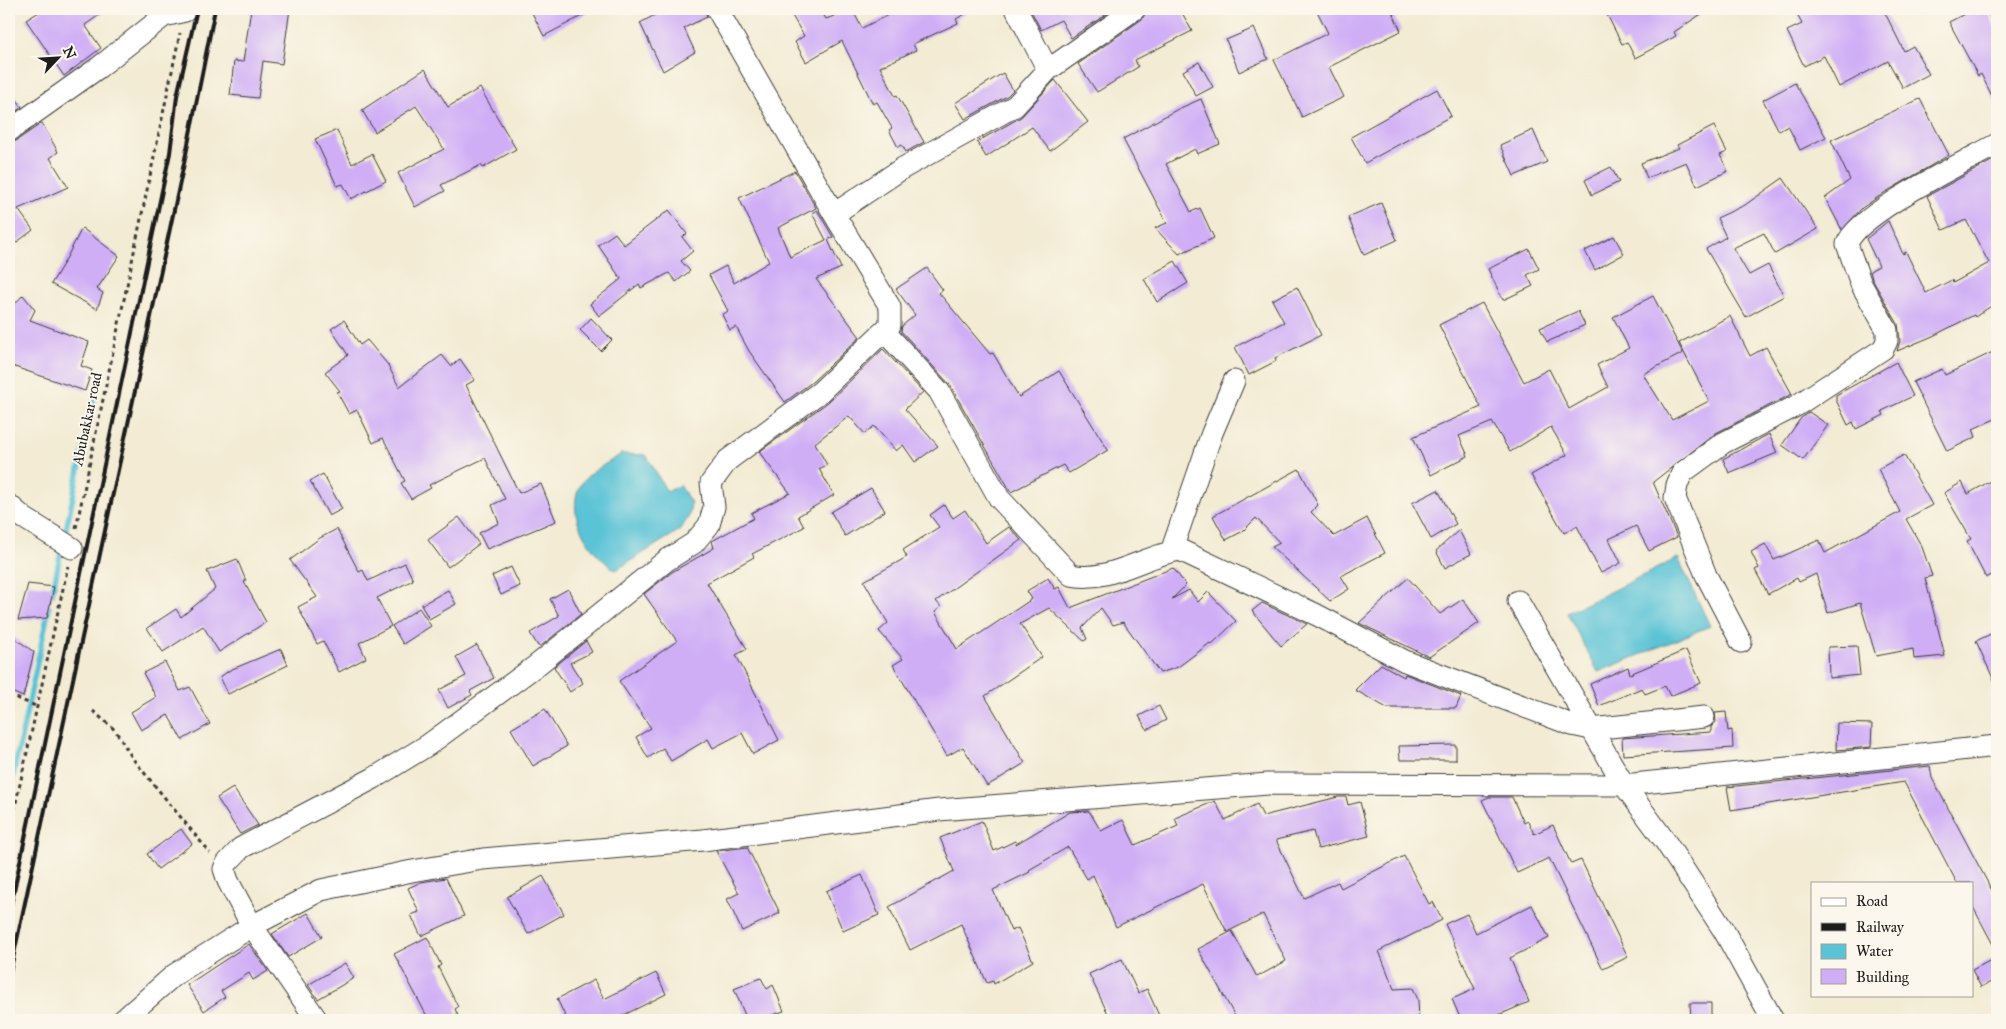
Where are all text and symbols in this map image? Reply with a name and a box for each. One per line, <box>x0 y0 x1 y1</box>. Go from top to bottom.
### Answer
north arrow <box>32 32 82 82</box>
text: N <box>59 44 80 62</box>
street label: Abubakkar road <box>68 370 106 468</box>
legend <box>1811 882 1974 996</box>
text: Road <box>1856 892 1888 910</box>
text: Railway <box>1856 918 1905 936</box>
text: Water <box>1856 942 1893 960</box>
text: Building <box>1856 968 1910 986</box>

